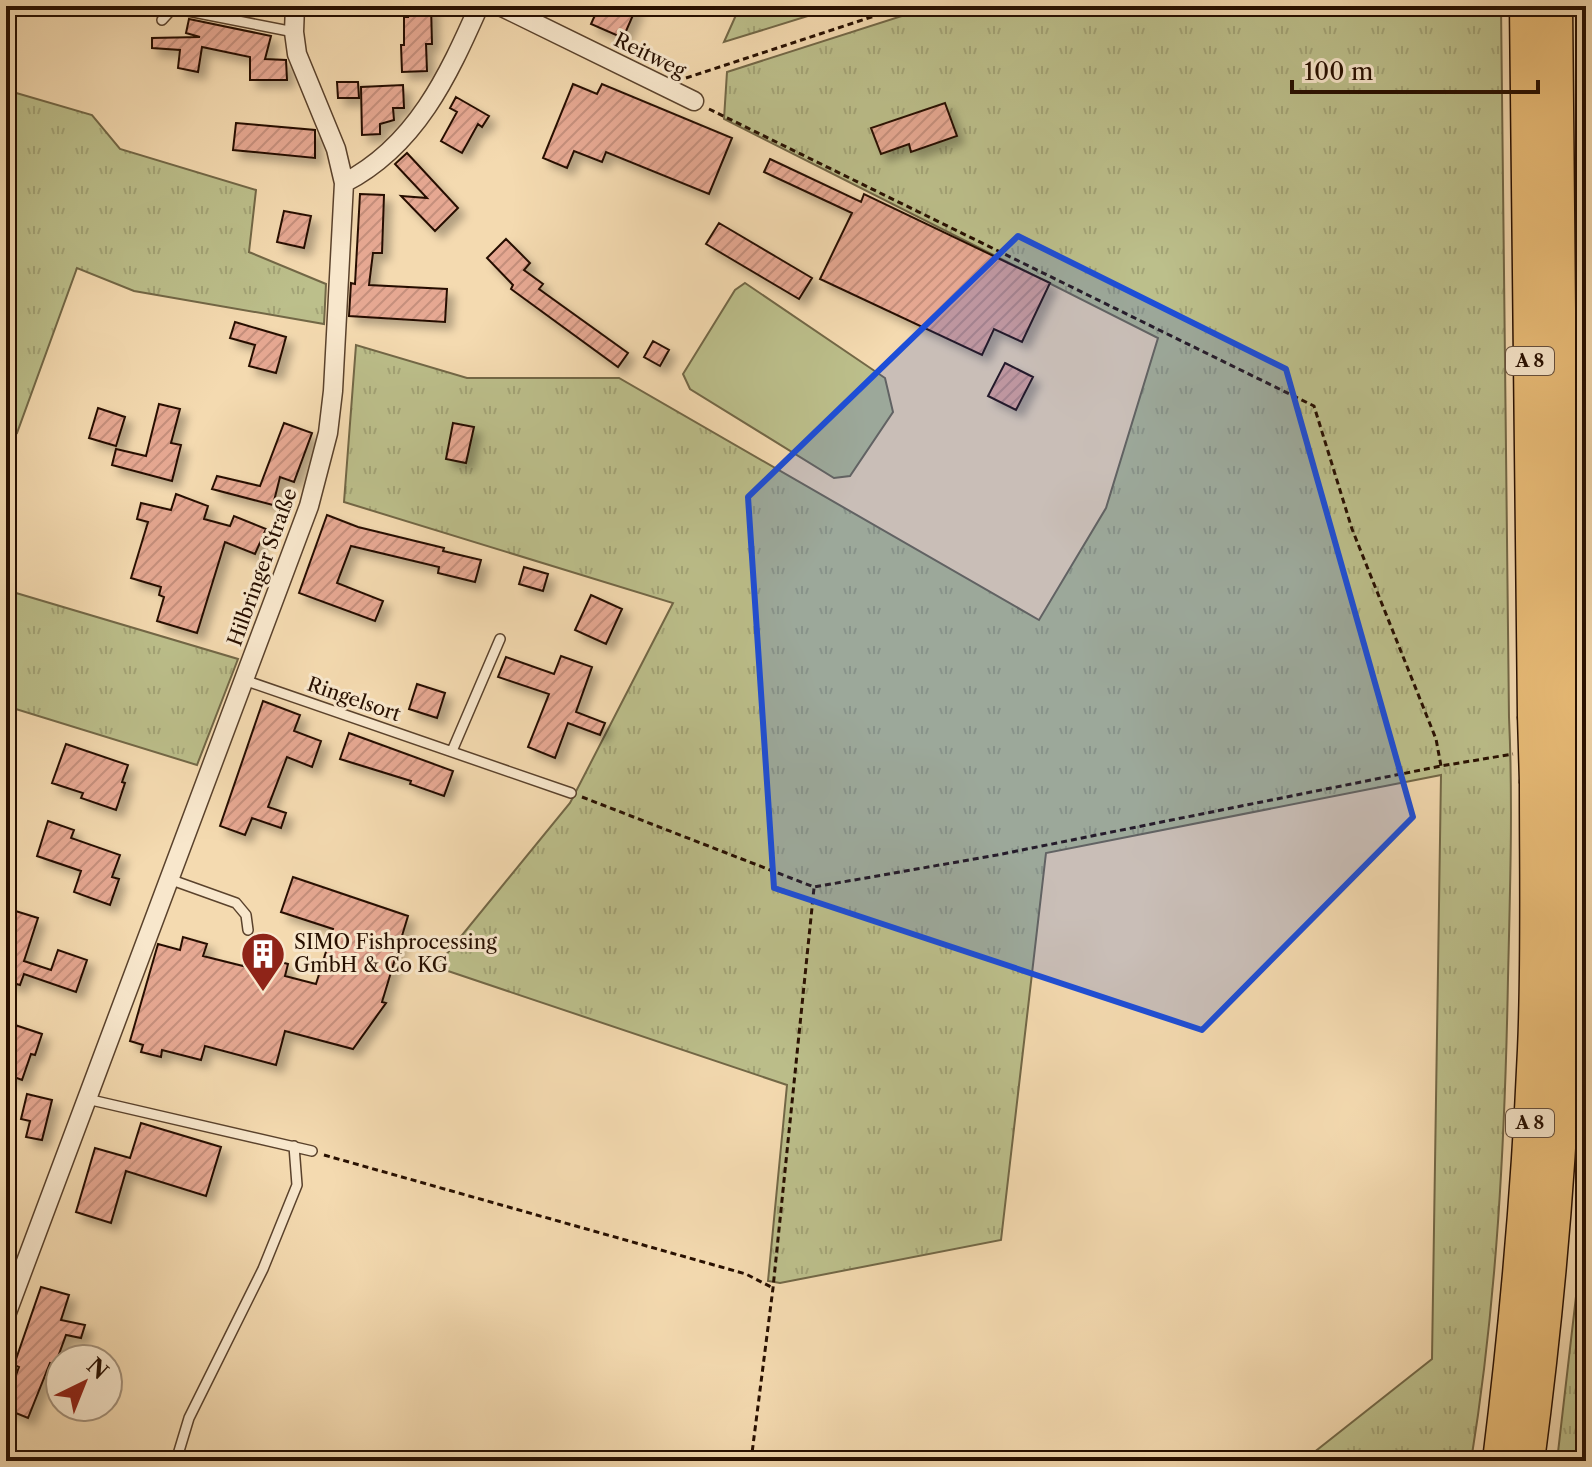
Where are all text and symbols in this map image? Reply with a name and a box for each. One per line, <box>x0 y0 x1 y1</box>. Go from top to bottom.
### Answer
street label: Reitweg <box>610 27 690 83</box>
scale bar <box>1292 44 1538 94</box>
text: 100 m <box>1304 57 1373 86</box>
road number: A 8 <box>1506 347 1554 375</box>
street label: Hilbringer Straße <box>222 485 302 649</box>
street label: Ringelsort <box>304 672 404 726</box>
building icon: SIMO Fishprocessing GmbH & Co KG <box>239 930 287 993</box>
place label: SIMO Fishprocessing GmbH & Co KG <box>294 930 497 977</box>
road number: A 8 <box>1506 1109 1554 1137</box>
north arrow <box>44 1343 124 1423</box>
text: N <box>81 1352 113 1385</box>

